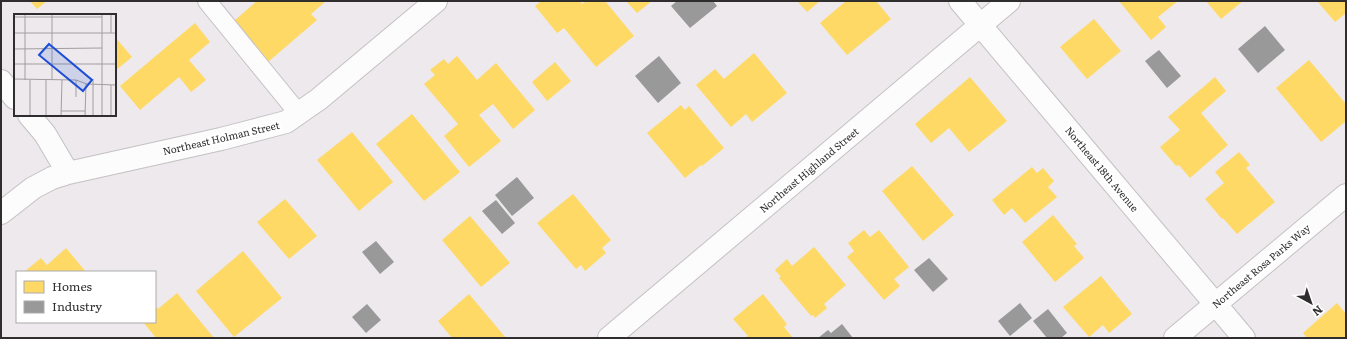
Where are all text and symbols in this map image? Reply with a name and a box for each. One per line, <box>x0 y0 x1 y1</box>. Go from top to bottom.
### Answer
inset map <box>14 14 116 116</box>
street label: Northeast Holman Street <box>161 117 281 158</box>
street label: Northeast Highland Street <box>756 123 862 216</box>
street label: Northeast 18th Avenue <box>1062 123 1143 215</box>
street label: Northeast Rosa Parks Way <box>1208 220 1313 311</box>
legend <box>16 271 156 323</box>
text: Homes <box>52 277 92 295</box>
north arrow <box>1291 283 1331 323</box>
text: Industry <box>52 297 102 315</box>
text: N <box>1309 302 1327 321</box>

